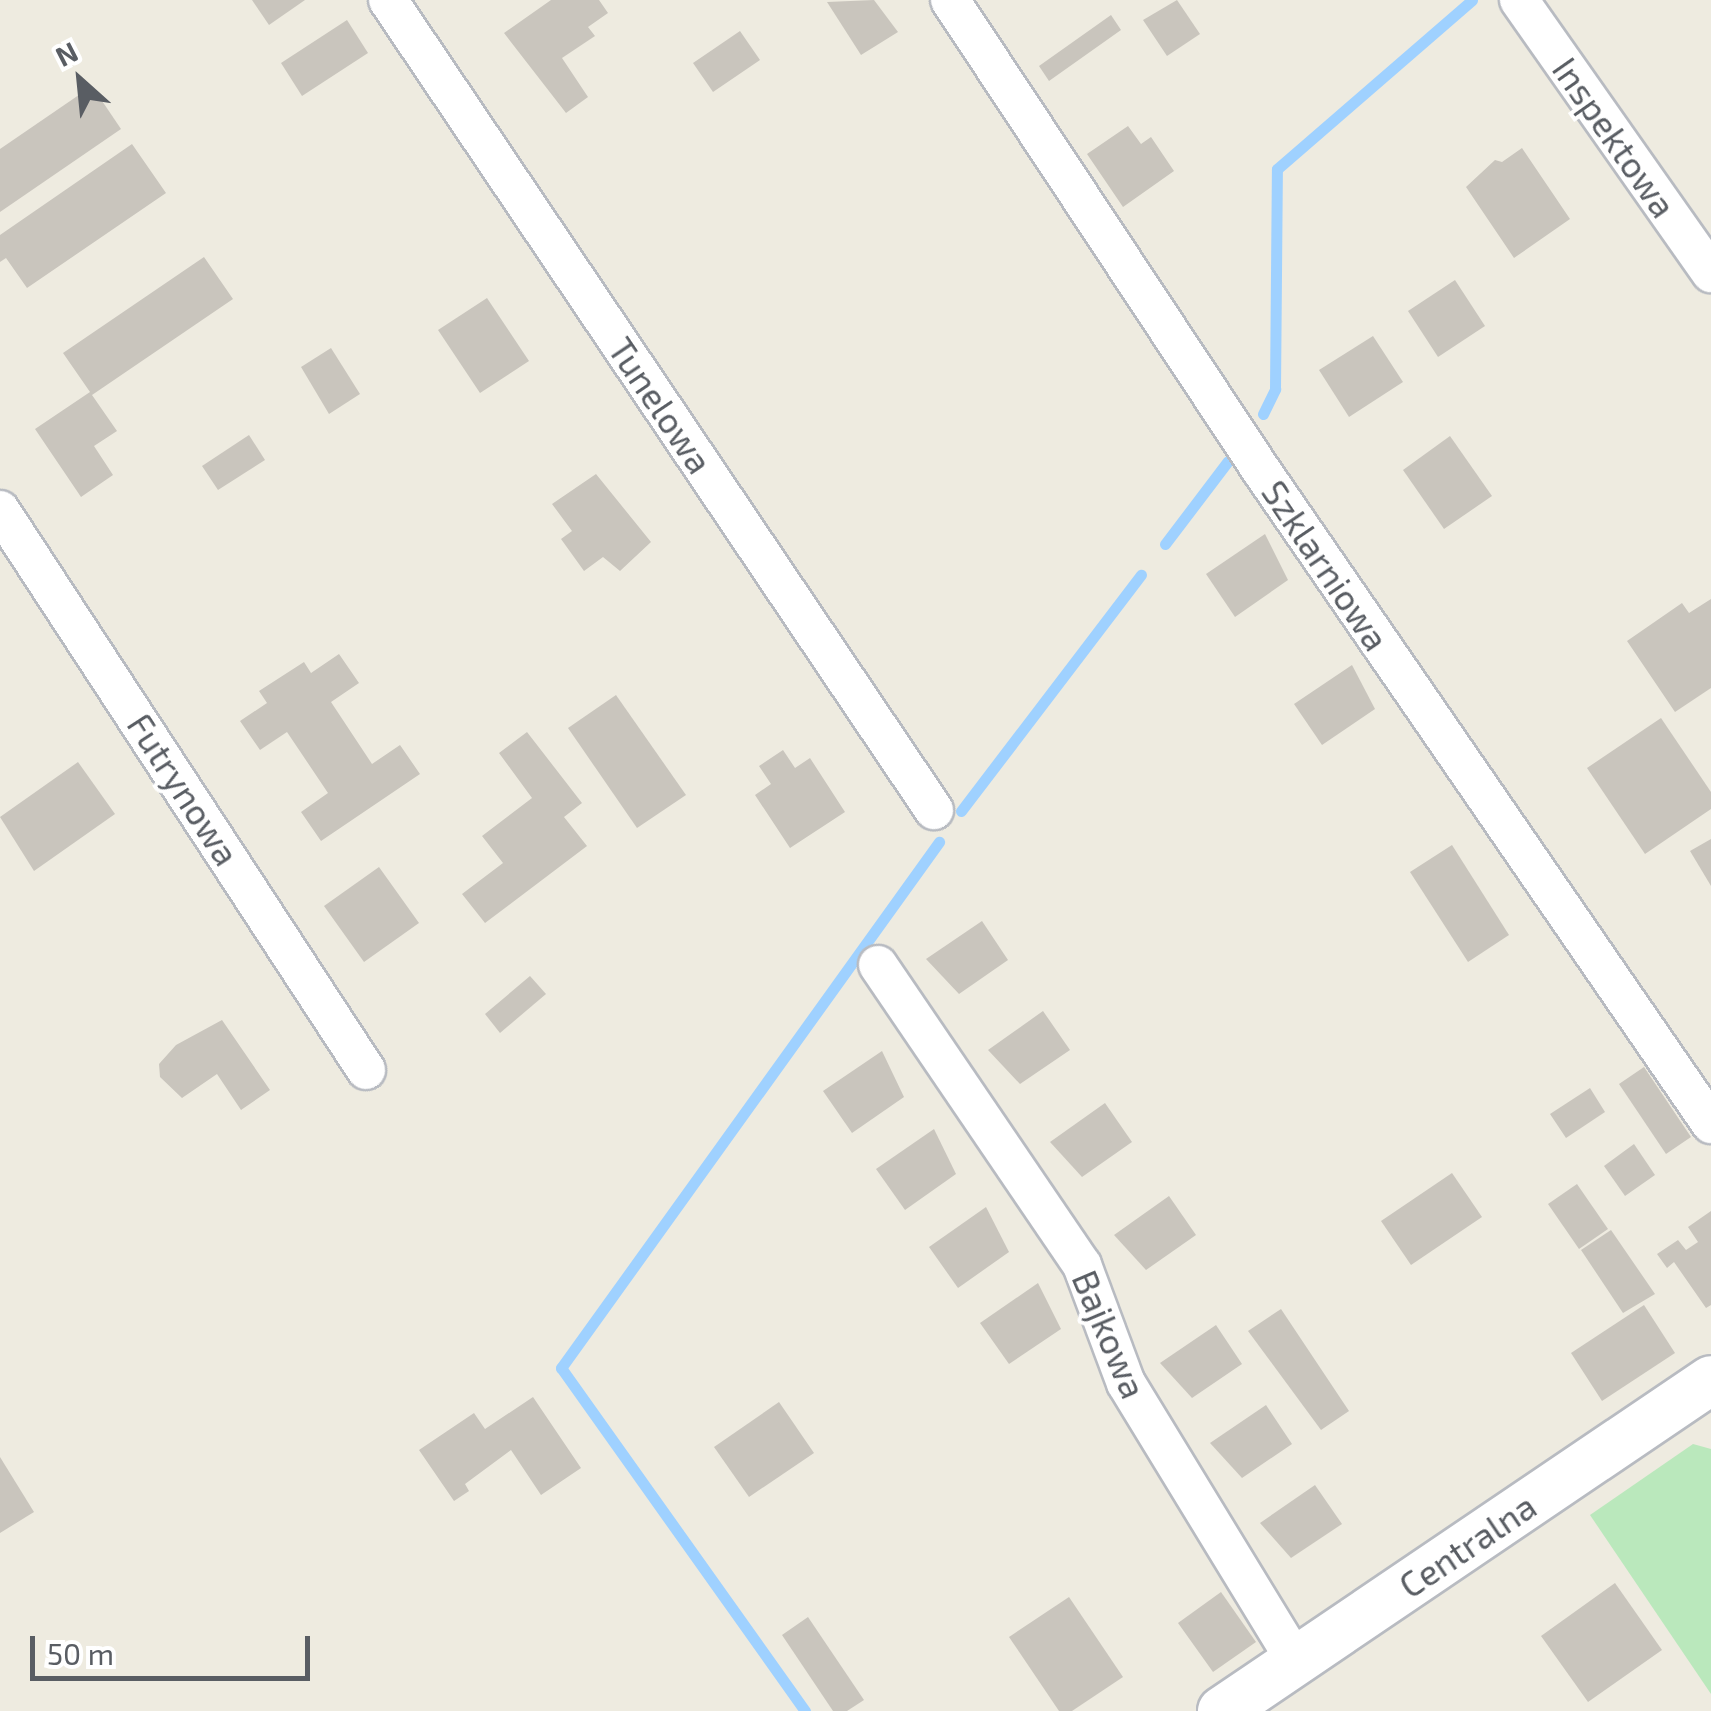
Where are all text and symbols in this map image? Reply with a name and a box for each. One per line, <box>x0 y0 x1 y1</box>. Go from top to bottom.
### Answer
north arrow <box>30 30 130 130</box>
text: N <box>50 34 83 73</box>
street label: Inspektowa <box>1545 49 1685 225</box>
street label: Tunelowa <box>600 329 722 481</box>
street label: Szklarniowa <box>1254 472 1398 658</box>
street label: Futrynowa <box>119 705 249 873</box>
street label: Bajkowa <box>1064 1264 1156 1404</box>
street label: Centralna <box>1391 1484 1543 1606</box>
scale bar <box>35 1616 315 1678</box>
text: 50 m <box>47 1635 114 1671</box>

